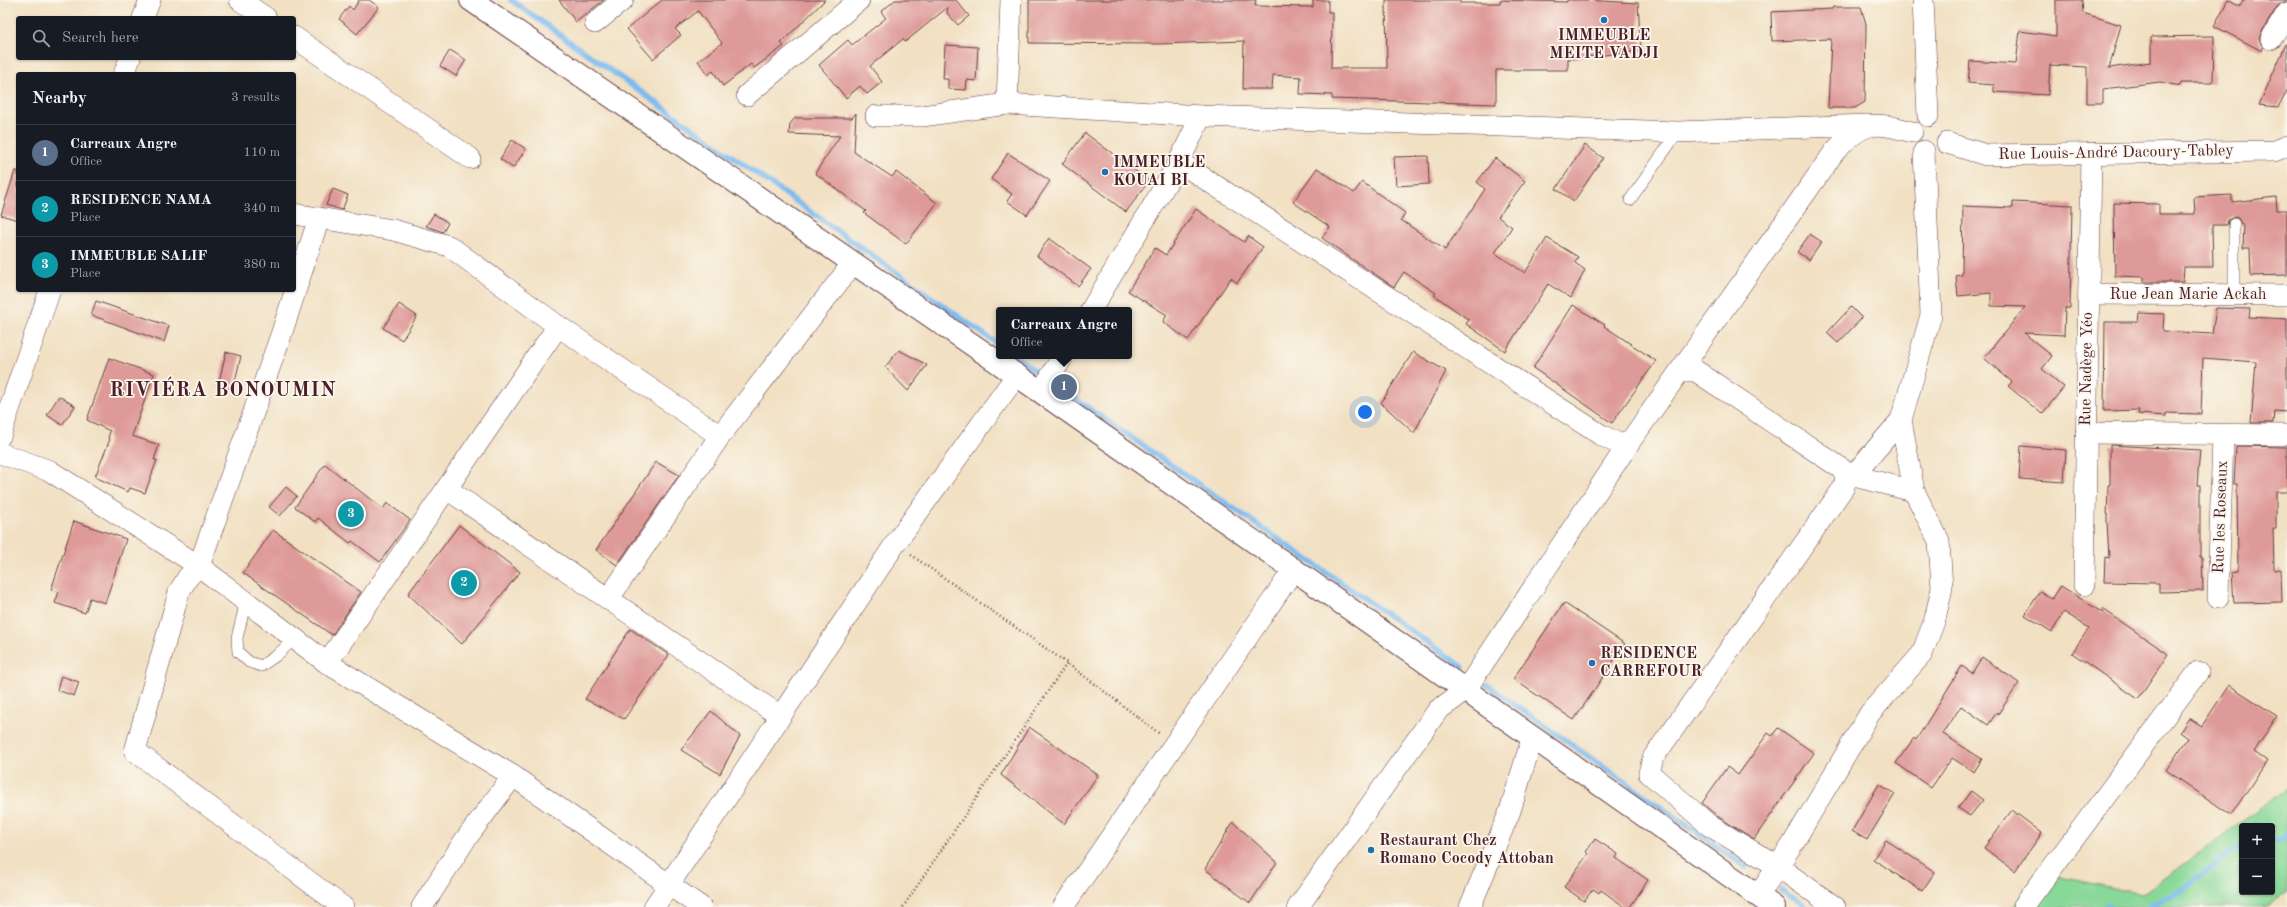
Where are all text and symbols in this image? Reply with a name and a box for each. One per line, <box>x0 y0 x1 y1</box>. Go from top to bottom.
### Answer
marker: IMMEUBLE MEITE VADJI <box>1599 15 1609 25</box>
search box <box>16 16 296 60</box>
icon: search <box>30 27 52 49</box>
place label: IMMEUBLE MEITE VADJI <box>1549 28 1659 62</box>
text: Search here <box>62 31 139 46</box>
text: Nearby <box>32 90 87 107</box>
text: 3 results <box>231 91 280 104</box>
text: Carreaux Angre <box>70 137 177 152</box>
street label: Rue Louis-André Dacoury-Tabley <box>1998 143 2234 163</box>
text: 1 <box>41 146 49 159</box>
text: 110 m <box>243 146 280 159</box>
text: Office <box>70 155 102 168</box>
place label: IMMEUBLE KOUAI BI <box>1113 155 1205 189</box>
marker: IMMEUBLE KOUAI BI <box>1100 167 1110 177</box>
text: RESIDENCE NAMA <box>70 193 212 208</box>
text: 2 <box>41 202 49 215</box>
text: 340 m <box>243 202 280 215</box>
text: Place <box>70 211 100 224</box>
text: IMMEUBLE SALIF <box>70 249 207 264</box>
text: 3 <box>41 258 49 271</box>
text: 380 m <box>243 258 280 271</box>
text: Place <box>70 267 100 280</box>
street label: Rue Jean Marie Ackah <box>2109 287 2267 303</box>
popup <box>996 307 1132 359</box>
street label: Rue Nadège Yéo <box>2078 312 2096 426</box>
text: Carreaux Angre <box>1010 318 1118 333</box>
text: Office <box>1010 336 1042 349</box>
pin: 1 <box>1051 372 1077 402</box>
district label: RIVIÉRA BONOUMIN <box>109 376 337 401</box>
your location <box>1355 402 1375 422</box>
street label: Rue les Roseaux <box>2211 460 2231 574</box>
pin: 3 <box>338 499 364 529</box>
pin: 2 <box>451 568 477 598</box>
place label: RESIDENCE CARREFOUR <box>1600 646 1702 680</box>
marker: RESIDENCE CARREFOUR <box>1587 658 1597 668</box>
map controls <box>2239 823 2275 895</box>
button: + <box>2239 823 2275 859</box>
place label: Restaurant Chez Romano Cocody Attoban <box>1379 833 1554 867</box>
marker: Restaurant Chez Romano Cocody Attoban <box>1366 845 1376 855</box>
button: − <box>2239 859 2275 895</box>

